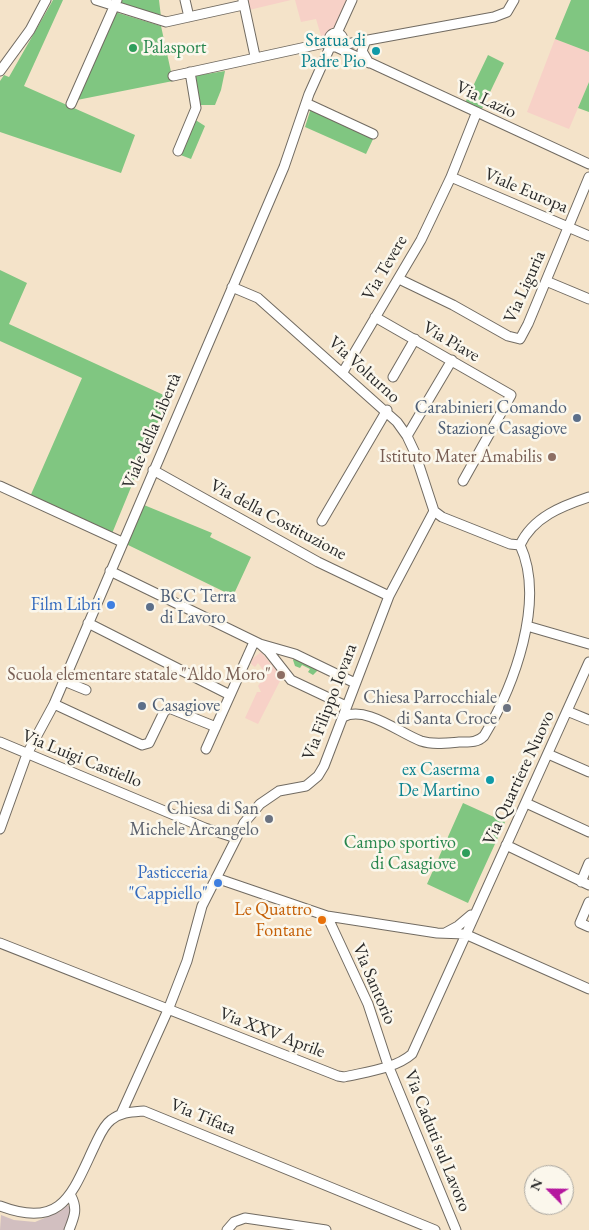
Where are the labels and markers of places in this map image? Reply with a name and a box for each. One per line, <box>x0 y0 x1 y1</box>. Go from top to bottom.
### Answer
place label: Statua di Padre Pio <box>301 30 366 72</box>
place label: Palasport <box>143 37 206 59</box>
marker: Palasport <box>127 42 139 54</box>
marker: Statua di Padre Pio <box>370 45 382 57</box>
place label: Carabinieri Comando Stazione Casagiove <box>415 397 567 439</box>
marker: Carabinieri Comando Stazione Casagiove <box>571 412 583 424</box>
place label: Istituto Mater Amabilis <box>380 446 542 468</box>
marker: Istituto Mater Amabilis <box>546 451 558 463</box>
place label: BCC Terra di Lavoro <box>160 586 236 628</box>
place label: Film Libri <box>31 594 101 616</box>
marker: Film Libri <box>105 599 117 611</box>
marker: BCC Terra di Lavoro <box>144 601 156 613</box>
place label: Scuola elementare statale "Aldo Moro" <box>7 664 271 686</box>
marker: Scuola elementare statale "Aldo Moro" <box>275 669 287 681</box>
place label: Chiesa Parrocchiale di Santa Croce <box>363 687 497 730</box>
place label: Casagiove <box>152 695 220 717</box>
marker: Casagiove <box>136 700 148 712</box>
marker: Chiesa Parrocchiale di Santa Croce <box>501 702 513 714</box>
place label: ex Caserma De Martino <box>398 759 480 802</box>
marker: ex Caserma De Martino <box>484 774 496 786</box>
place label: Chiesa di San Michele Arcangelo <box>130 798 259 841</box>
marker: Chiesa di San Michele Arcangelo <box>263 813 275 825</box>
place label: Campo sportivo di Casagiove <box>344 832 456 874</box>
marker: Campo sportivo di Casagiove <box>460 847 472 859</box>
place label: Pasticceria "Cappiello" <box>128 862 208 904</box>
marker: Pasticceria "Cappiello" <box>212 877 224 889</box>
place label: Le Quattro Fontane <box>234 899 312 942</box>
marker: Le Quattro Fontane <box>316 914 328 926</box>

